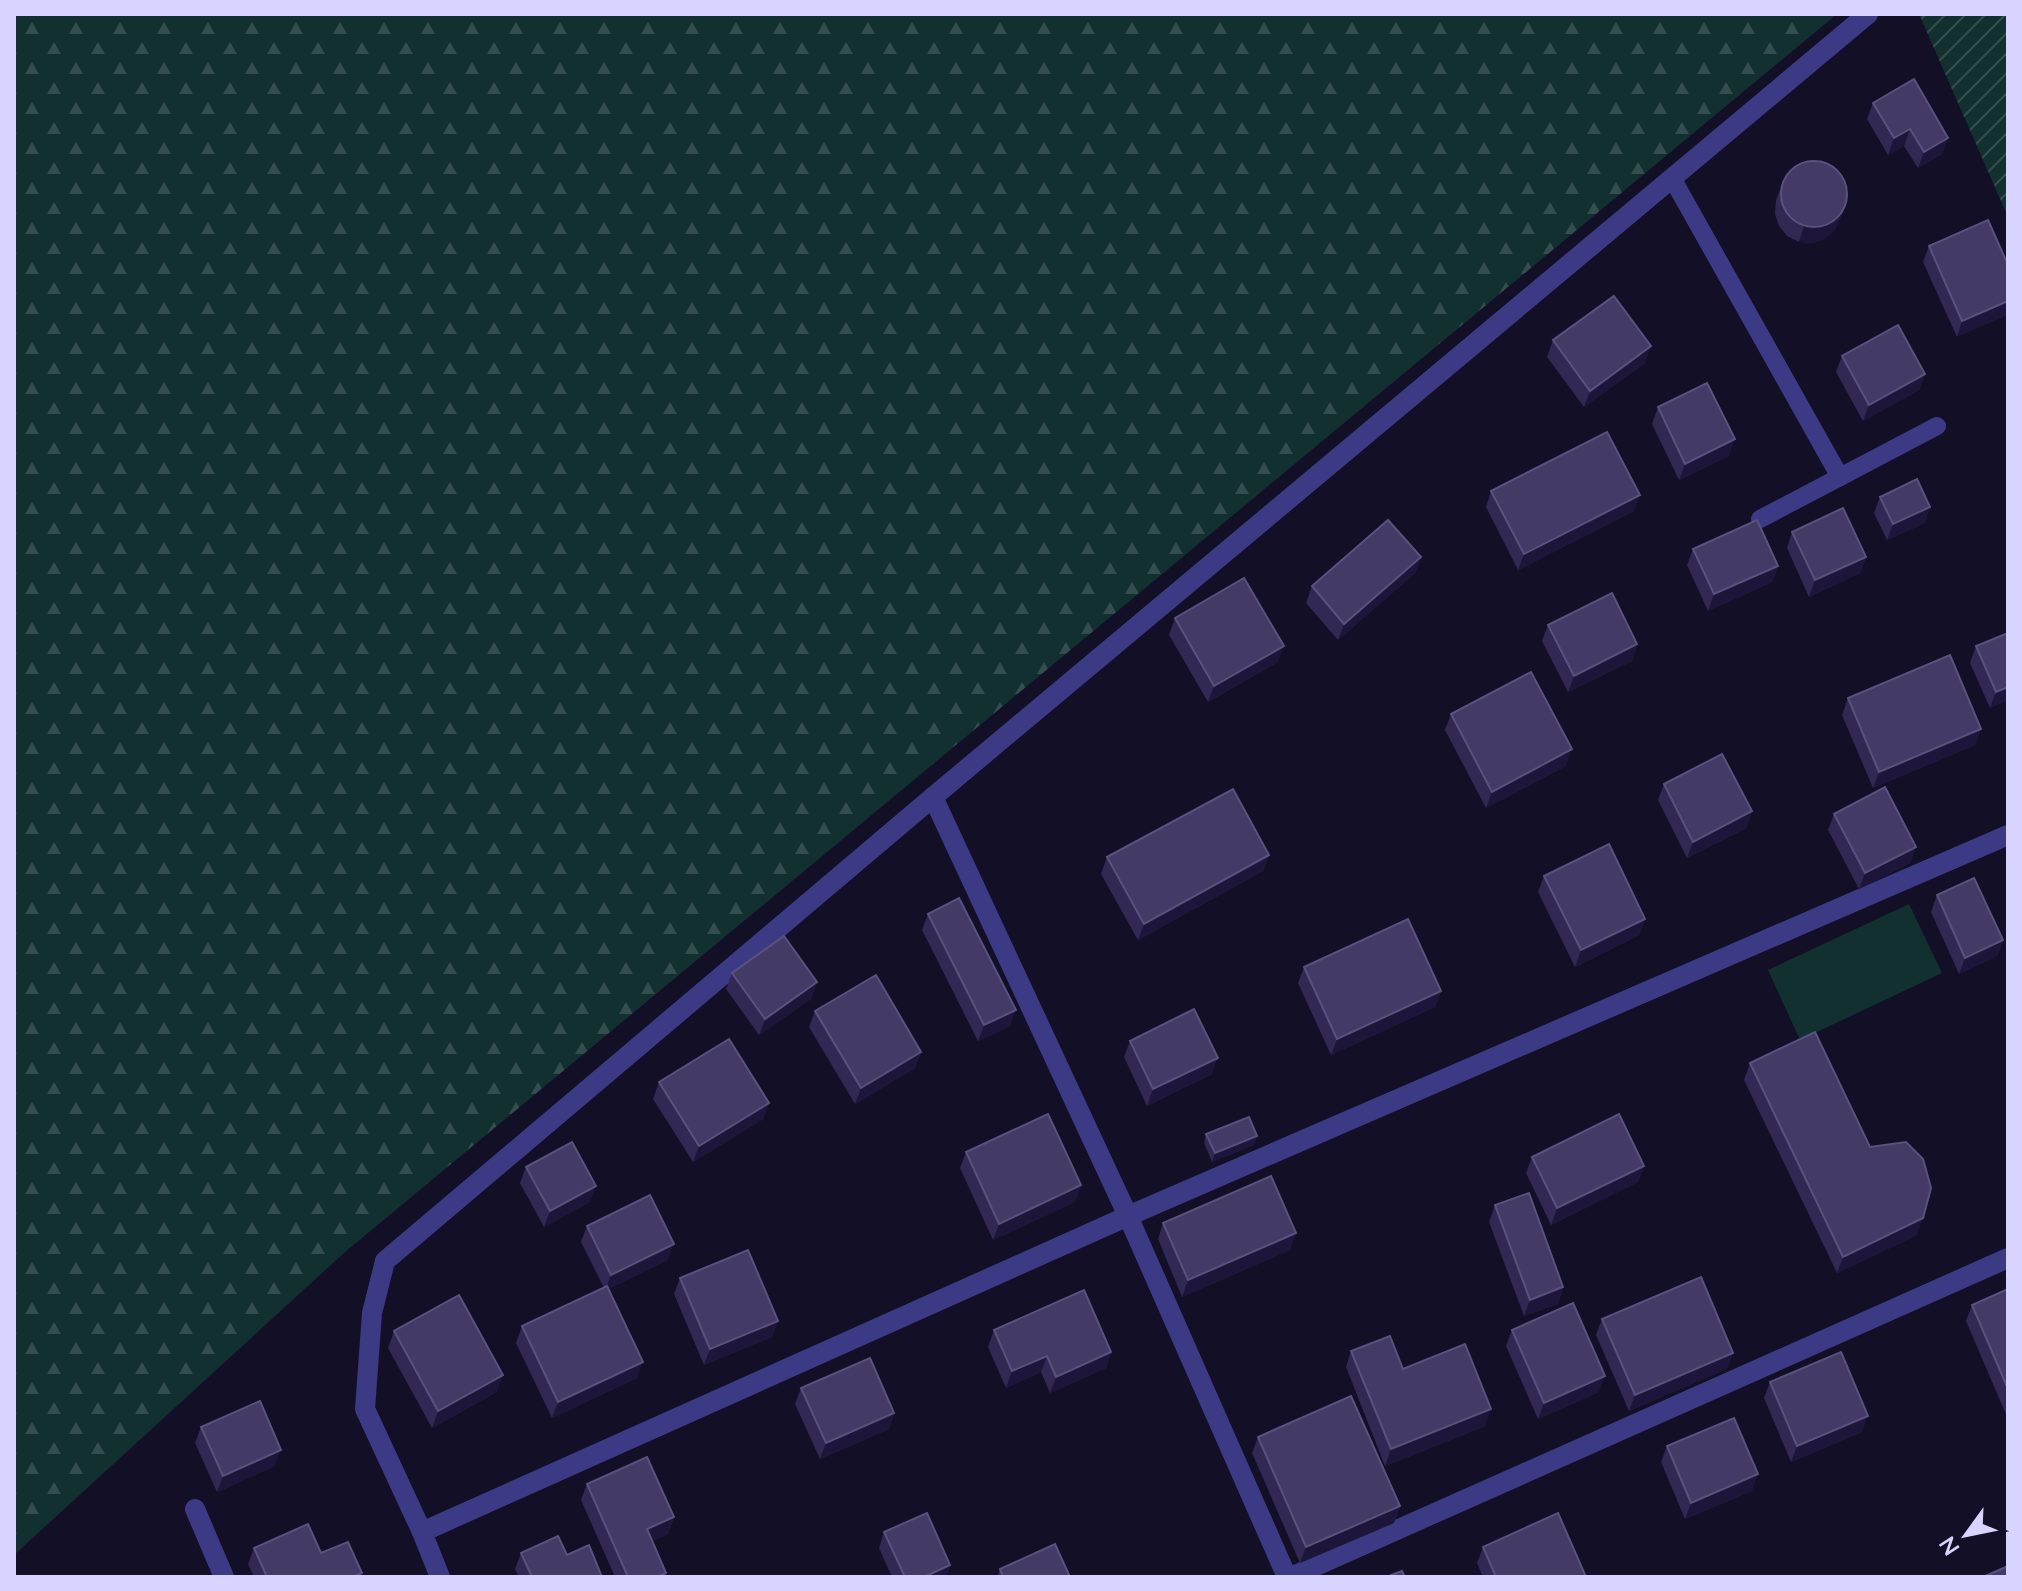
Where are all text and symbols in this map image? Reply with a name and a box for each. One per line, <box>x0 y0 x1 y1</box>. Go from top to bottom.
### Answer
north arrow <box>1926 1495 2006 1575</box>
text: N <box>1933 1532 1965 1561</box>

